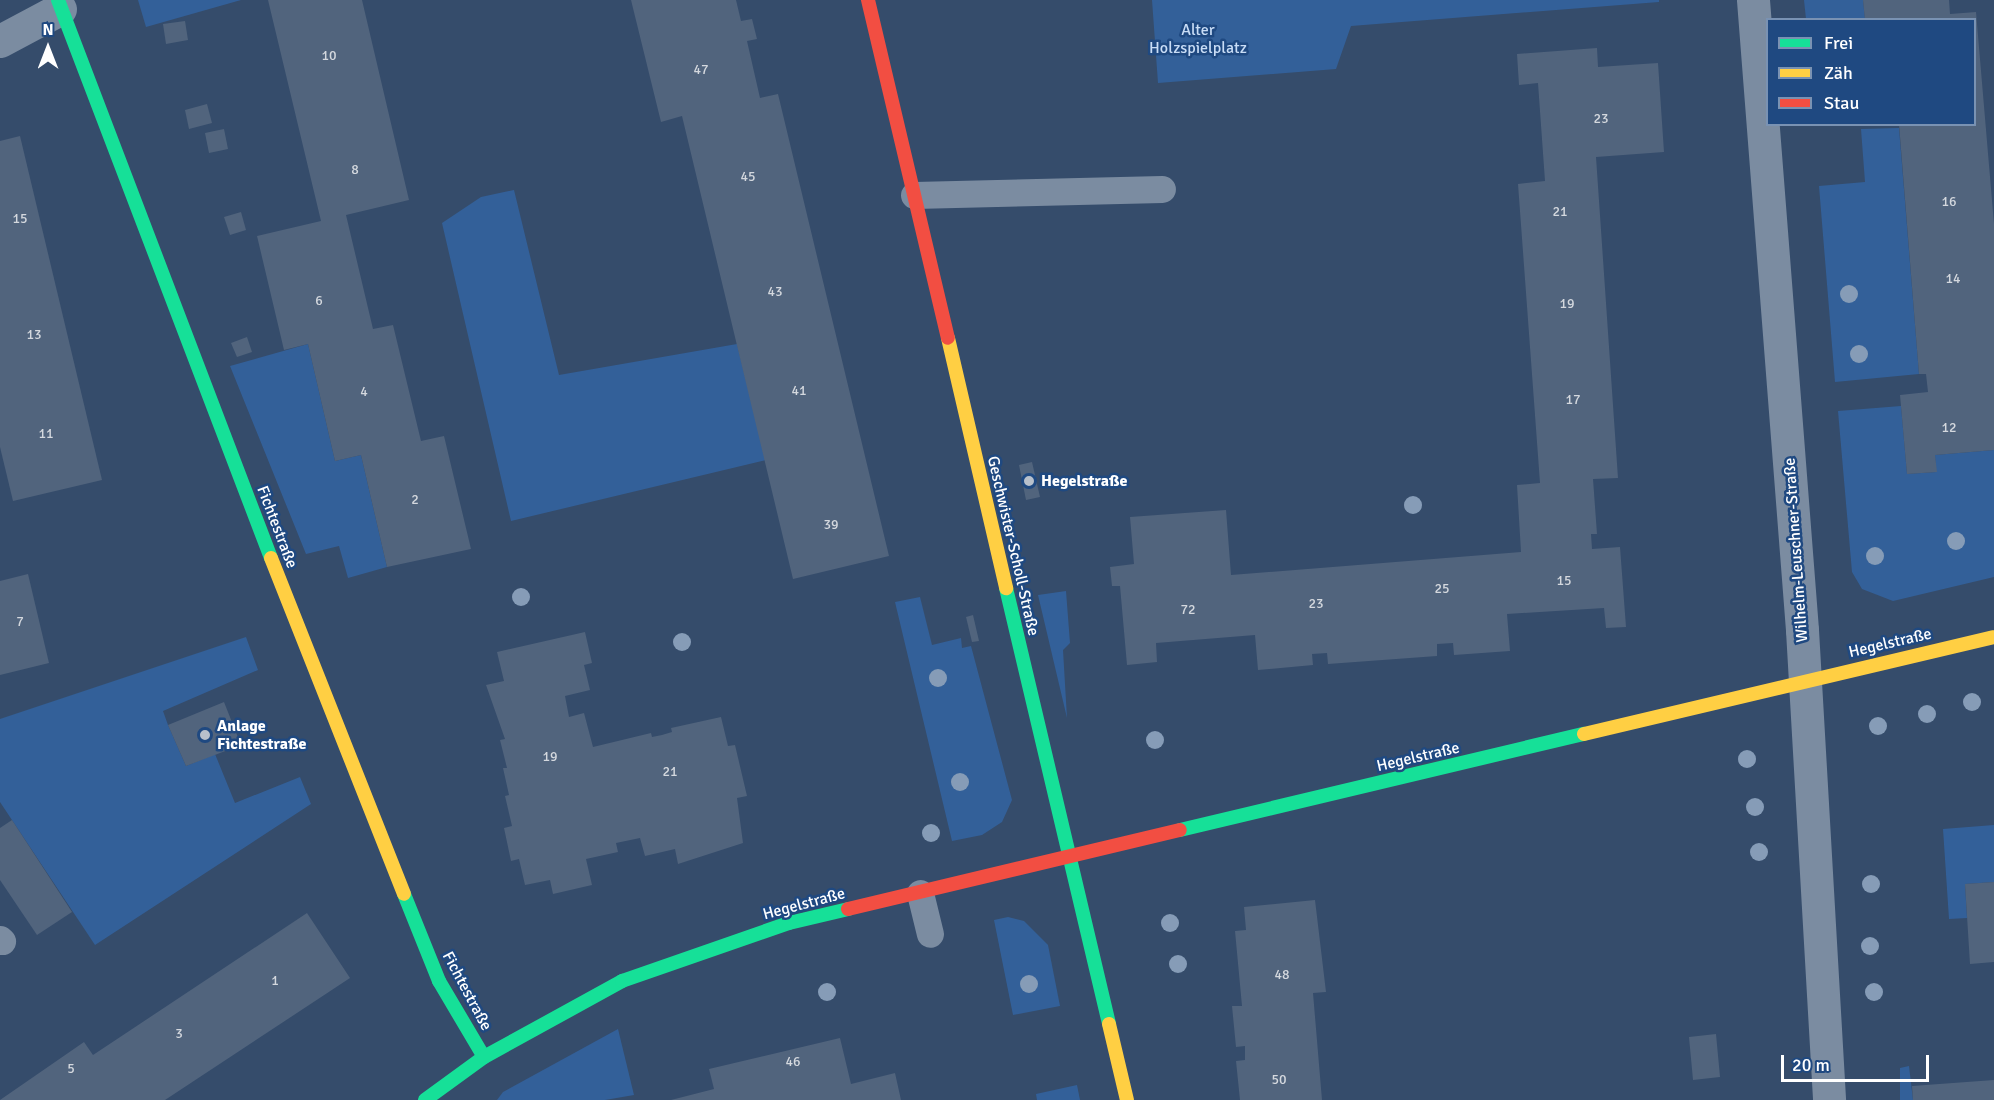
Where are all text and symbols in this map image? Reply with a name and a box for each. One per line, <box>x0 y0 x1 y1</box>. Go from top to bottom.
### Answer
north arrow <box>18 18 78 78</box>
legend <box>1766 18 1976 126</box>
text: N <box>42 20 54 40</box>
park label: Alter Holzspielplatz <box>1149 20 1247 58</box>
text: Frei <box>1824 32 1853 54</box>
house number: 10 <box>321 48 337 64</box>
house number: 47 <box>693 62 709 78</box>
text: Zäh <box>1824 62 1853 84</box>
text: Stau <box>1824 92 1859 114</box>
house number: 23 <box>1593 111 1609 127</box>
house number: 8 <box>351 162 359 178</box>
house number: 45 <box>740 169 756 185</box>
house number: 16 <box>1941 194 1957 210</box>
house number: 21 <box>1552 204 1568 220</box>
house number: 15 <box>12 211 28 227</box>
house number: 14 <box>1945 271 1961 287</box>
house number: 43 <box>767 284 783 300</box>
house number: 6 <box>315 293 323 309</box>
house number: 19 <box>1559 296 1575 312</box>
house number: 13 <box>26 327 42 343</box>
house number: 41 <box>791 383 807 399</box>
house number: 4 <box>360 384 368 400</box>
house number: 17 <box>1565 392 1581 408</box>
house number: 12 <box>1941 420 1957 436</box>
house number: 11 <box>38 426 54 442</box>
street label: Geschwister-Scholl-Straße <box>983 454 1043 638</box>
street label: Wilhelm-Leuschner-Straße <box>1780 457 1812 643</box>
place label: Hegelstraße <box>1041 471 1127 491</box>
marker: Hegelstraße <box>1022 474 1036 488</box>
street label: Fichtestraße <box>252 483 302 571</box>
house number: 2 <box>411 492 419 508</box>
house number: 39 <box>823 517 839 533</box>
house number: 15 <box>1556 573 1572 589</box>
house number: 25 <box>1434 581 1450 597</box>
house number: 23 <box>1308 596 1324 612</box>
house number: 72 <box>1180 602 1196 618</box>
house number: 7 <box>16 614 24 630</box>
street label: Hegelstraße <box>1847 624 1933 662</box>
place label: Anlage Fichtestraße <box>217 716 306 754</box>
marker: Anlage Fichtestraße <box>198 728 212 742</box>
street label: Hegelstraße <box>1375 738 1461 776</box>
house number: 19 <box>542 749 558 765</box>
house number: 21 <box>662 764 678 780</box>
street label: Hegelstraße <box>761 884 847 924</box>
street label: Fichtestraße <box>438 948 496 1034</box>
house number: 48 <box>1274 967 1290 983</box>
house number: 1 <box>271 973 279 989</box>
house number: 3 <box>175 1026 183 1042</box>
scale bar <box>1784 1043 1932 1081</box>
house number: 46 <box>785 1054 801 1070</box>
text: 20 m <box>1792 1054 1830 1076</box>
house number: 5 <box>67 1061 75 1077</box>
house number: 50 <box>1271 1072 1287 1088</box>

